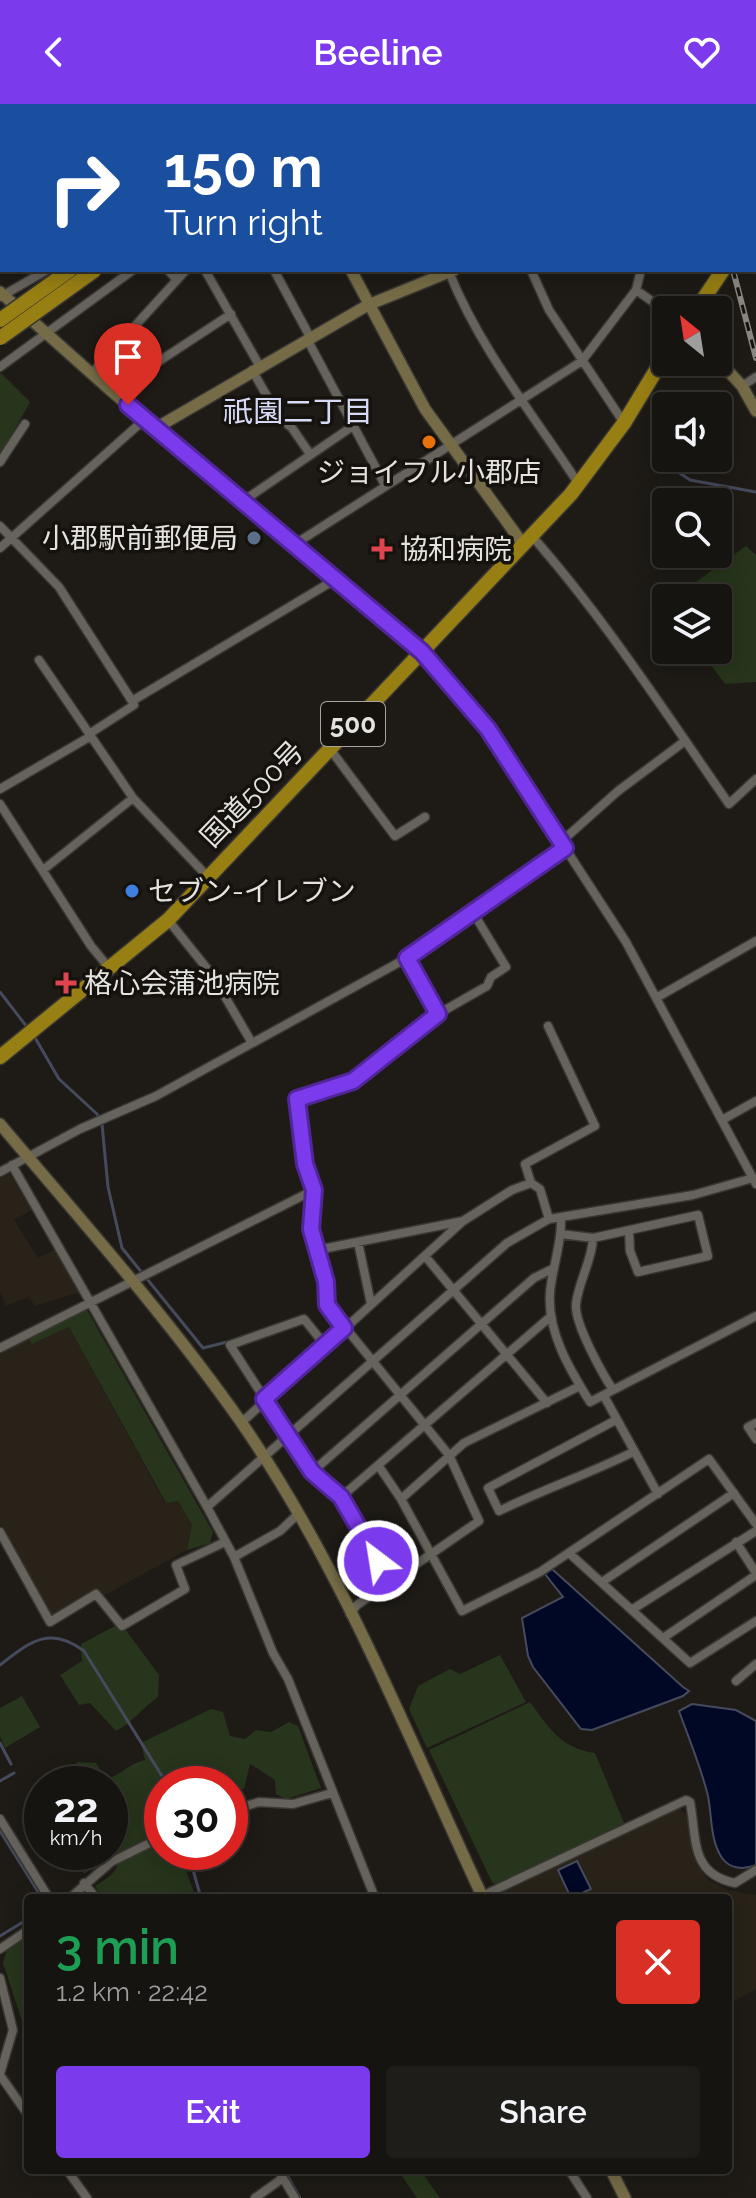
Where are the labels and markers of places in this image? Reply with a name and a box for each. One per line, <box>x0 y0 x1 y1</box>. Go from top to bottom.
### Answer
pin <box>94 323 162 405</box>
marker: ジョイフル小郡店 <box>420 433 438 451</box>
place label: ジョイフル小郡店 <box>317 456 541 489</box>
place label: 小郡駅前郵便局 <box>42 522 238 555</box>
marker: 小郡駅前郵便局 <box>245 529 263 547</box>
place label: 協和病院 <box>400 533 512 566</box>
marker: 協和病院 <box>371 538 393 560</box>
place label: セブン-イレブン <box>148 875 356 908</box>
marker: セブン-イレブン <box>123 882 141 900</box>
place label: 格心会蒲池病院 <box>84 967 280 1000</box>
marker: 格心会蒲池病院 <box>55 972 77 994</box>

